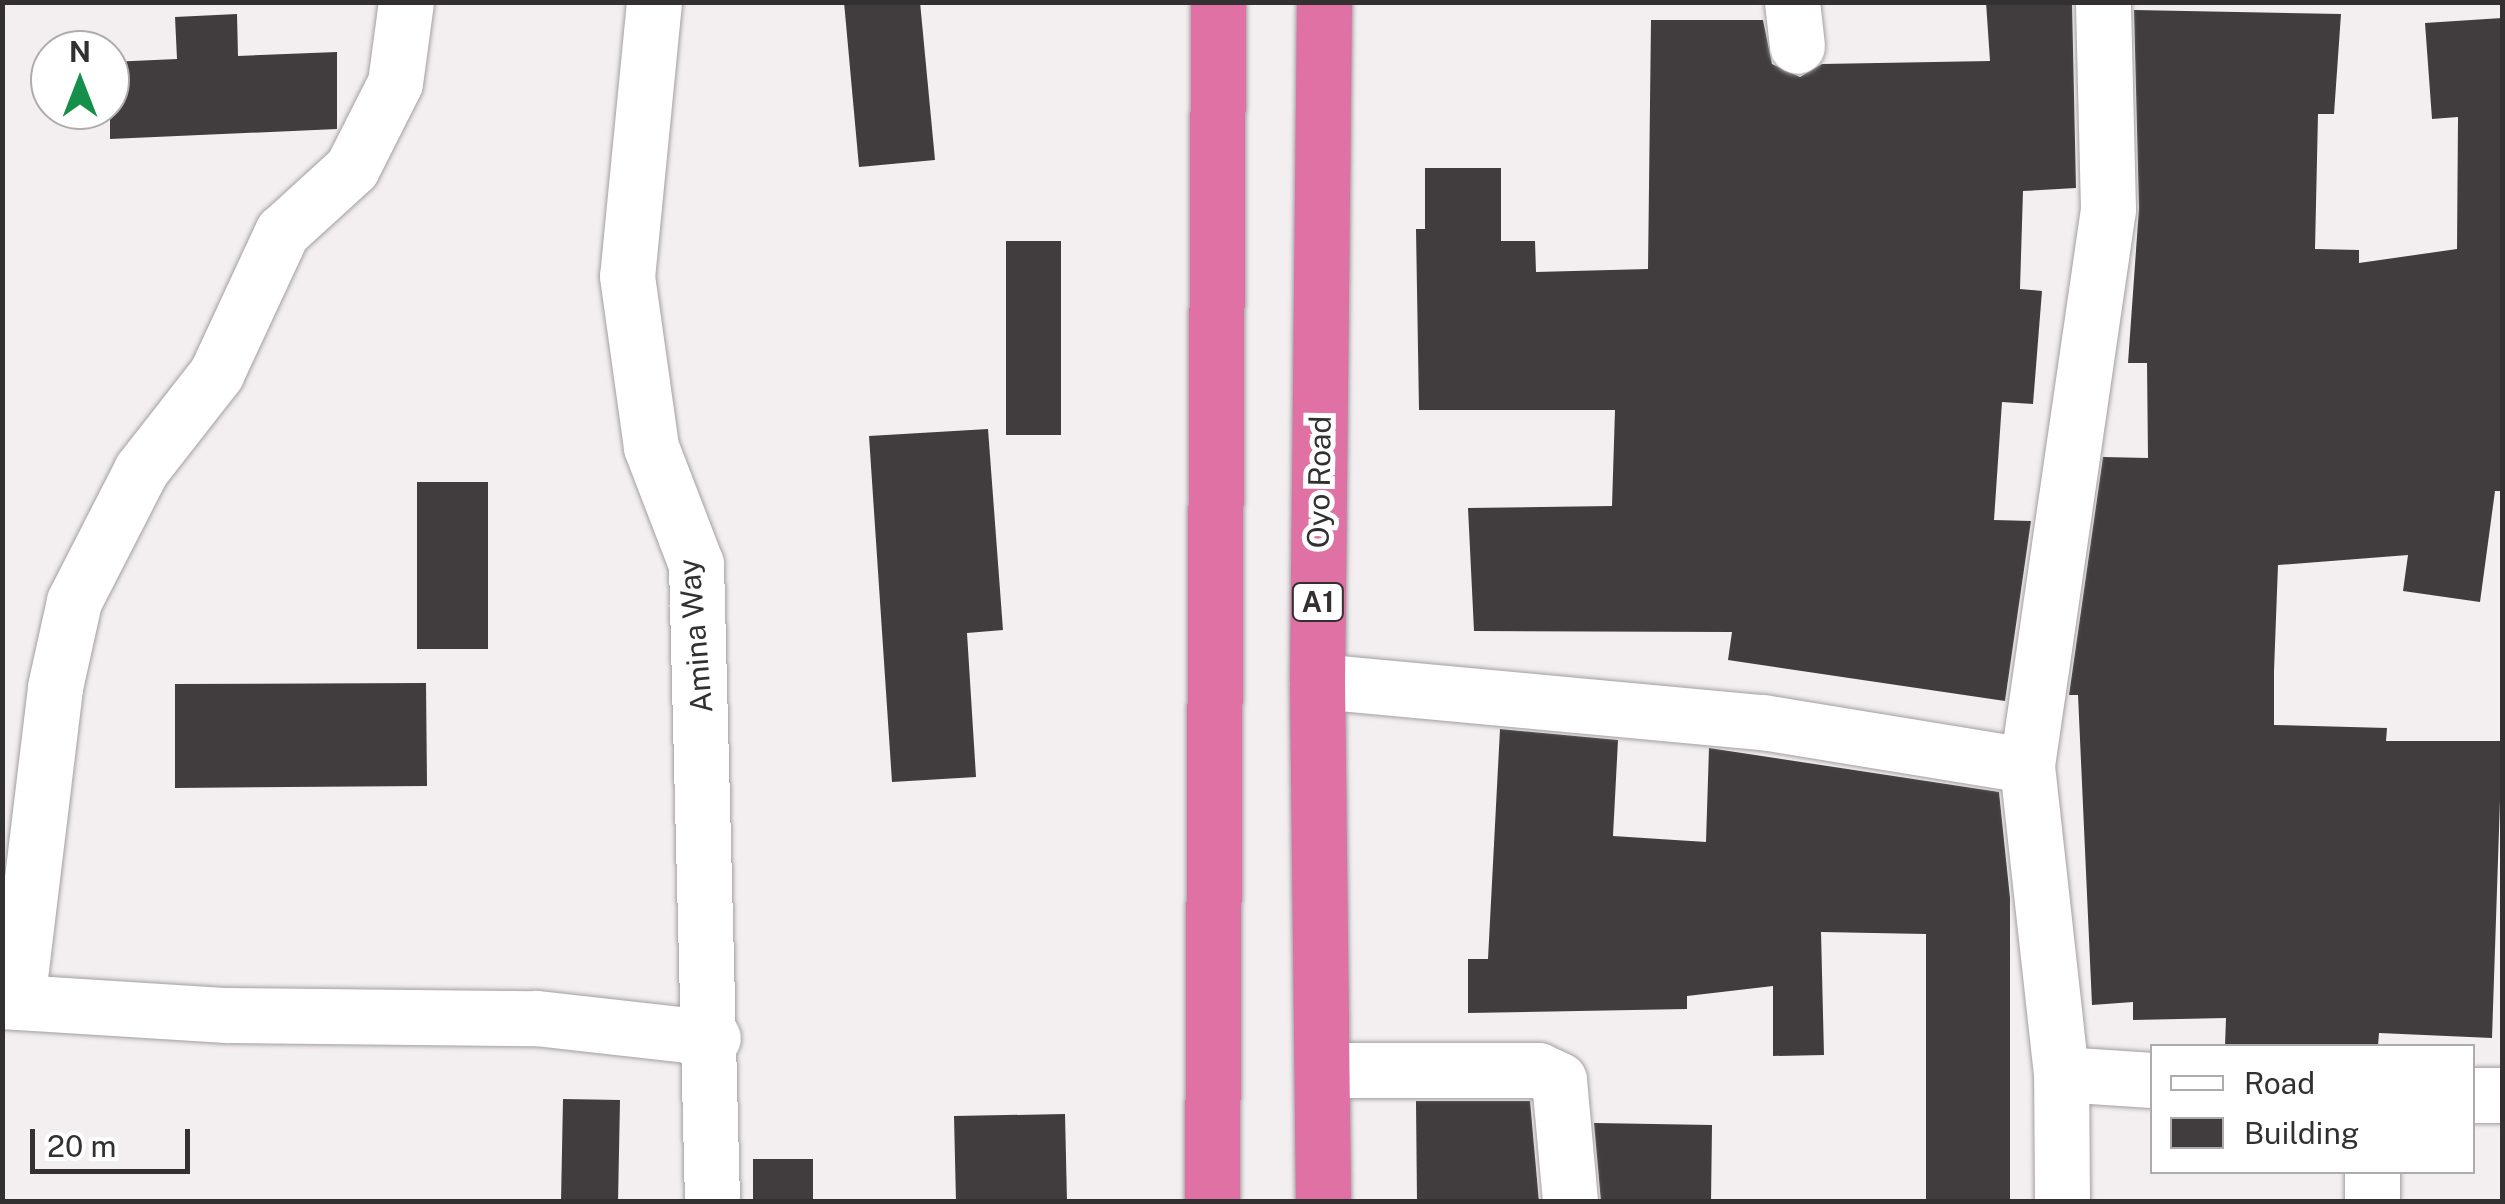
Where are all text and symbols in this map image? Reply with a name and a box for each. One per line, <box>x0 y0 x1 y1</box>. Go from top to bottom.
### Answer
north arrow <box>30 30 130 130</box>
text: N <box>69 35 91 68</box>
street label: Oyo Road <box>1300 415 1338 549</box>
street label: Amina Way <box>670 557 720 715</box>
road number: A1 <box>1290 579 1346 625</box>
legend <box>2150 1044 2475 1174</box>
text: Road <box>2244 1065 2315 1101</box>
scale bar <box>35 1109 195 1171</box>
text: Building <box>2244 1115 2359 1151</box>
text: 20 m <box>47 1128 116 1164</box>

